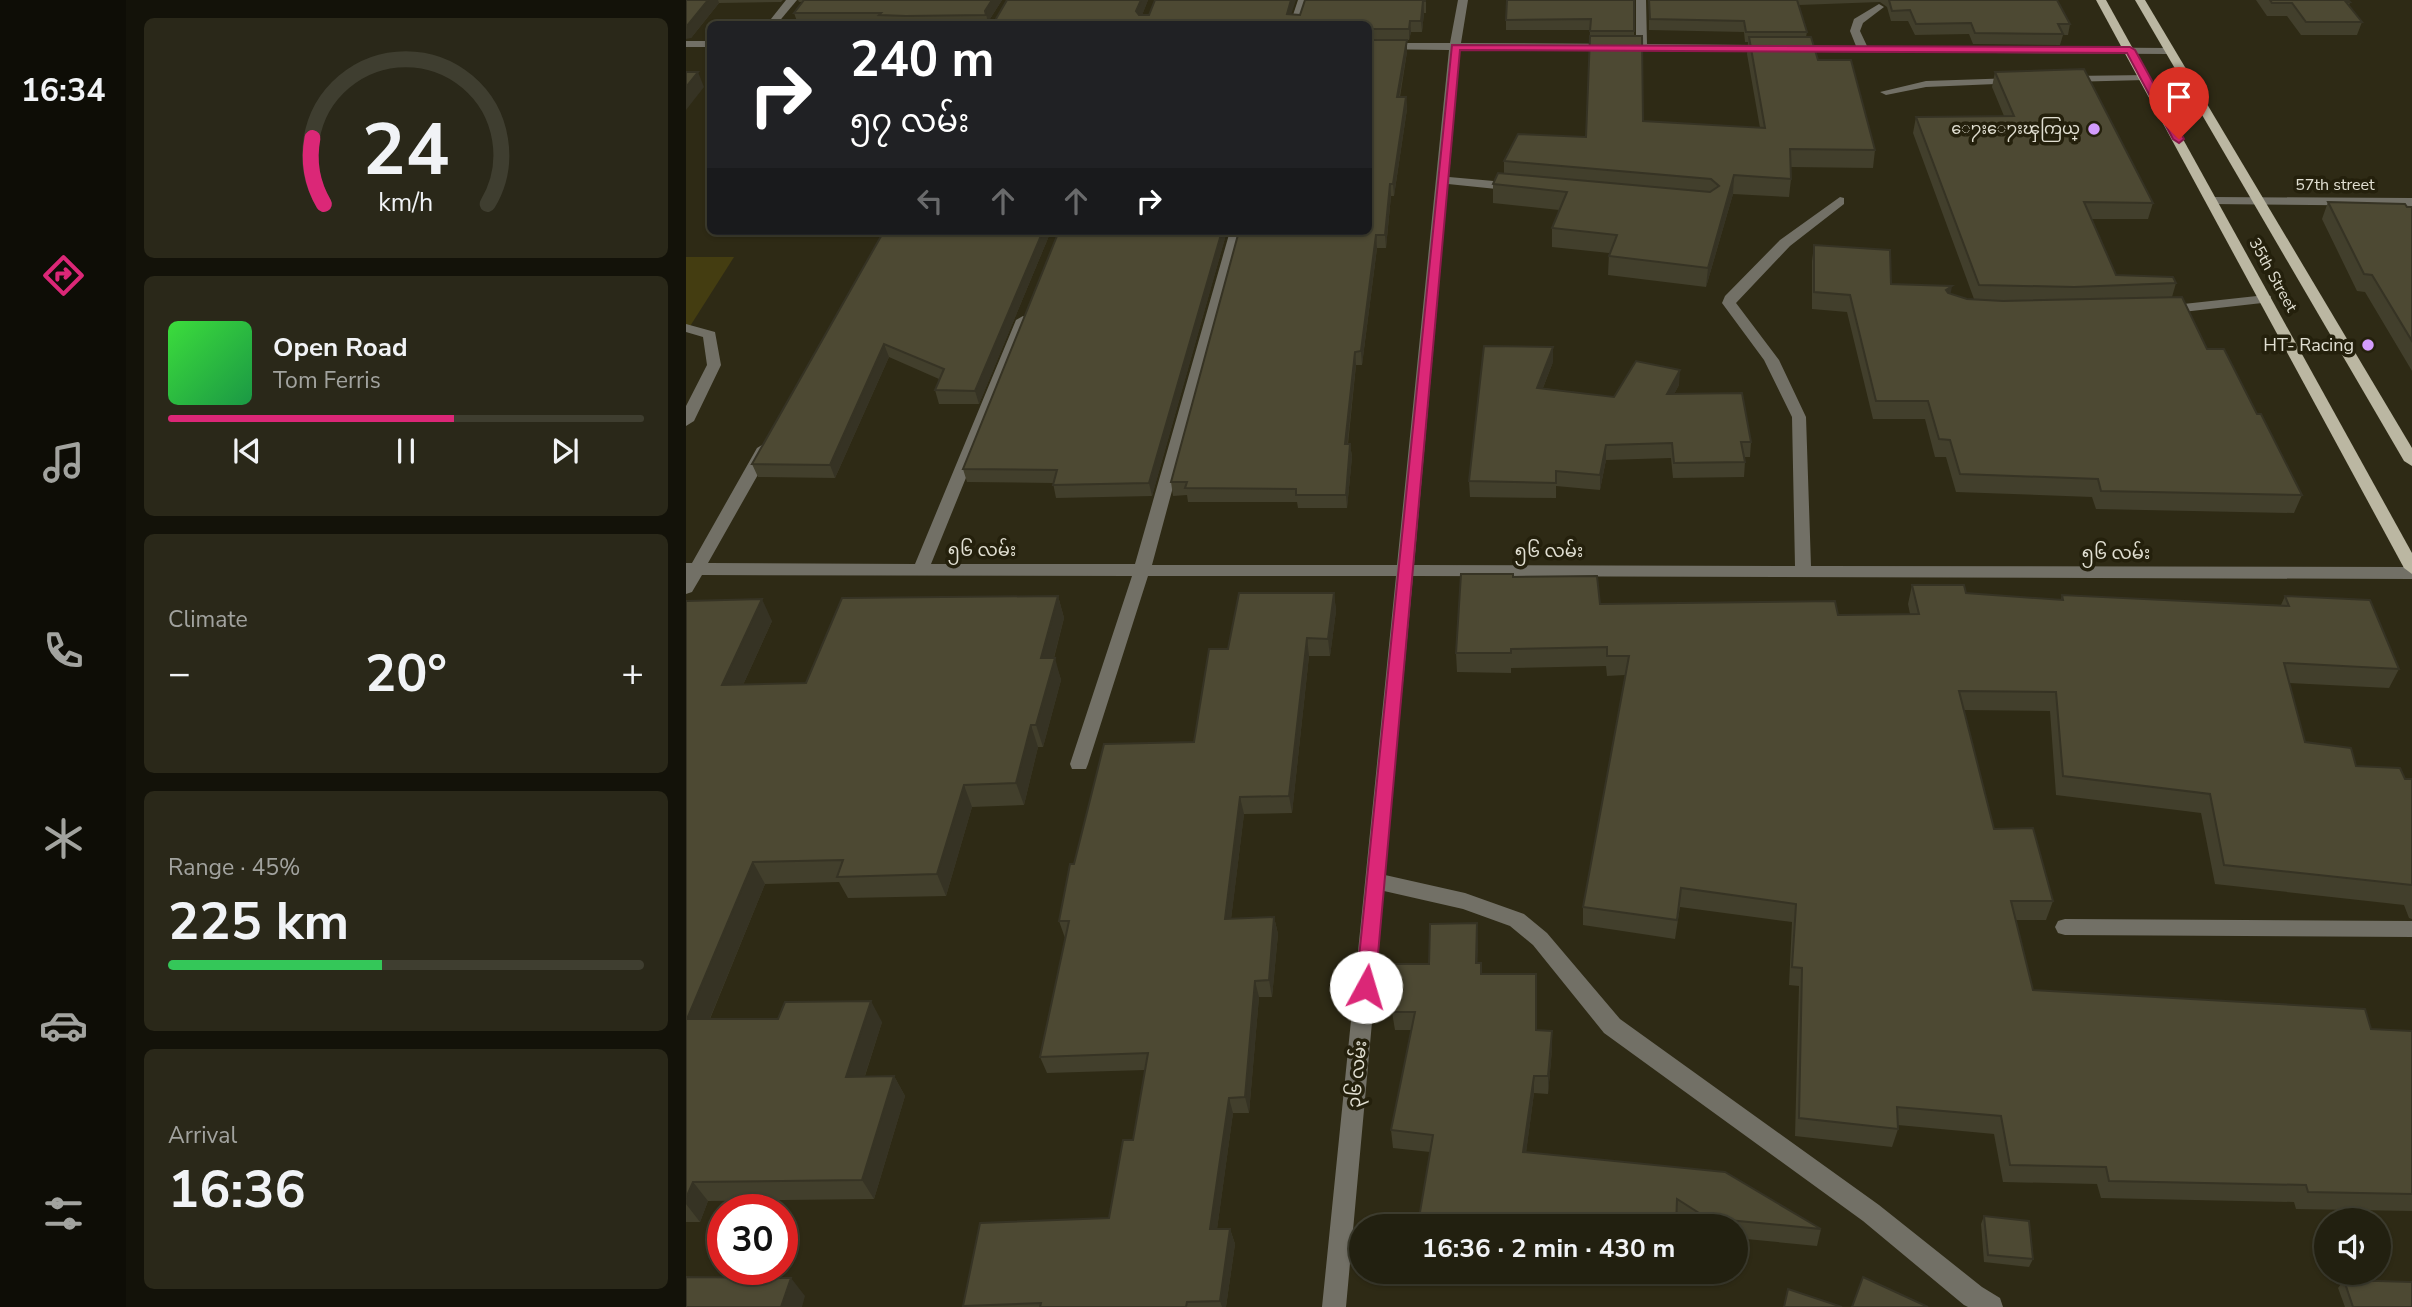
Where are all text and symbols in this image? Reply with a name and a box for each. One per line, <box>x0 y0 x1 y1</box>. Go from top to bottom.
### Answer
text: 240 m <box>850 26 994 93</box>
icon: right <box>735 49 826 140</box>
pin <box>2149 67 2209 139</box>
text: 16:34 <box>21 69 105 112</box>
icon: arrive <box>2160 78 2198 116</box>
text: 24 <box>362 100 450 200</box>
text: ၅၇ လမ်း <box>850 100 969 143</box>
place label: ေ႒းေ႒းၾကြယ္ <box>1951 117 2080 142</box>
marker: ေ႒းေ႒းၾကြယ္ <box>2086 121 2102 137</box>
street label: 57th street <box>2295 174 2375 196</box>
icon: left <box>911 182 949 220</box>
icon: ahead <box>984 182 1022 220</box>
icon: ahead <box>1057 182 1095 220</box>
icon: right <box>1130 182 1168 220</box>
text: km/h <box>378 186 434 220</box>
street label: 35th Street <box>2244 234 2303 316</box>
icon: directions <box>39 251 88 300</box>
text: Open Road <box>273 330 408 365</box>
place label: HT- Racing <box>2263 333 2354 357</box>
marker: HT- Racing <box>2360 337 2376 353</box>
text: Tom Ferris <box>273 365 381 396</box>
icon: previous <box>228 432 266 470</box>
icon: pause <box>387 432 425 470</box>
icon: next <box>546 432 584 470</box>
icon: music <box>39 438 88 487</box>
street label: ၅၆ လမ်း <box>948 537 1016 565</box>
street label: ၅၆ လမ်း <box>1515 538 1583 566</box>
street label: ၅၆ လမ်း <box>2082 540 2150 568</box>
text: Climate <box>168 604 248 635</box>
icon: phone <box>39 626 88 675</box>
text: 20° <box>365 638 447 709</box>
text: − <box>168 648 191 699</box>
text: + <box>621 648 644 699</box>
icon: climate <box>39 814 88 863</box>
text: Range · 45% <box>168 852 300 883</box>
text: 225 km <box>168 886 349 957</box>
position arrow <box>1329 950 1403 1024</box>
icon: car <box>39 1001 88 1050</box>
street label: ၃၆ လမ်း <box>1341 1039 1375 1109</box>
text: Arrival <box>168 1120 237 1151</box>
text: 16:36 <box>168 1154 306 1225</box>
icon: filters <box>39 1189 88 1238</box>
speed limit sign: 30 <box>707 1194 798 1285</box>
map controls <box>2314 1208 2391 1285</box>
button: sound <box>2314 1208 2391 1285</box>
text: 16:36 · 2 min · 430 m <box>1422 1231 1675 1266</box>

